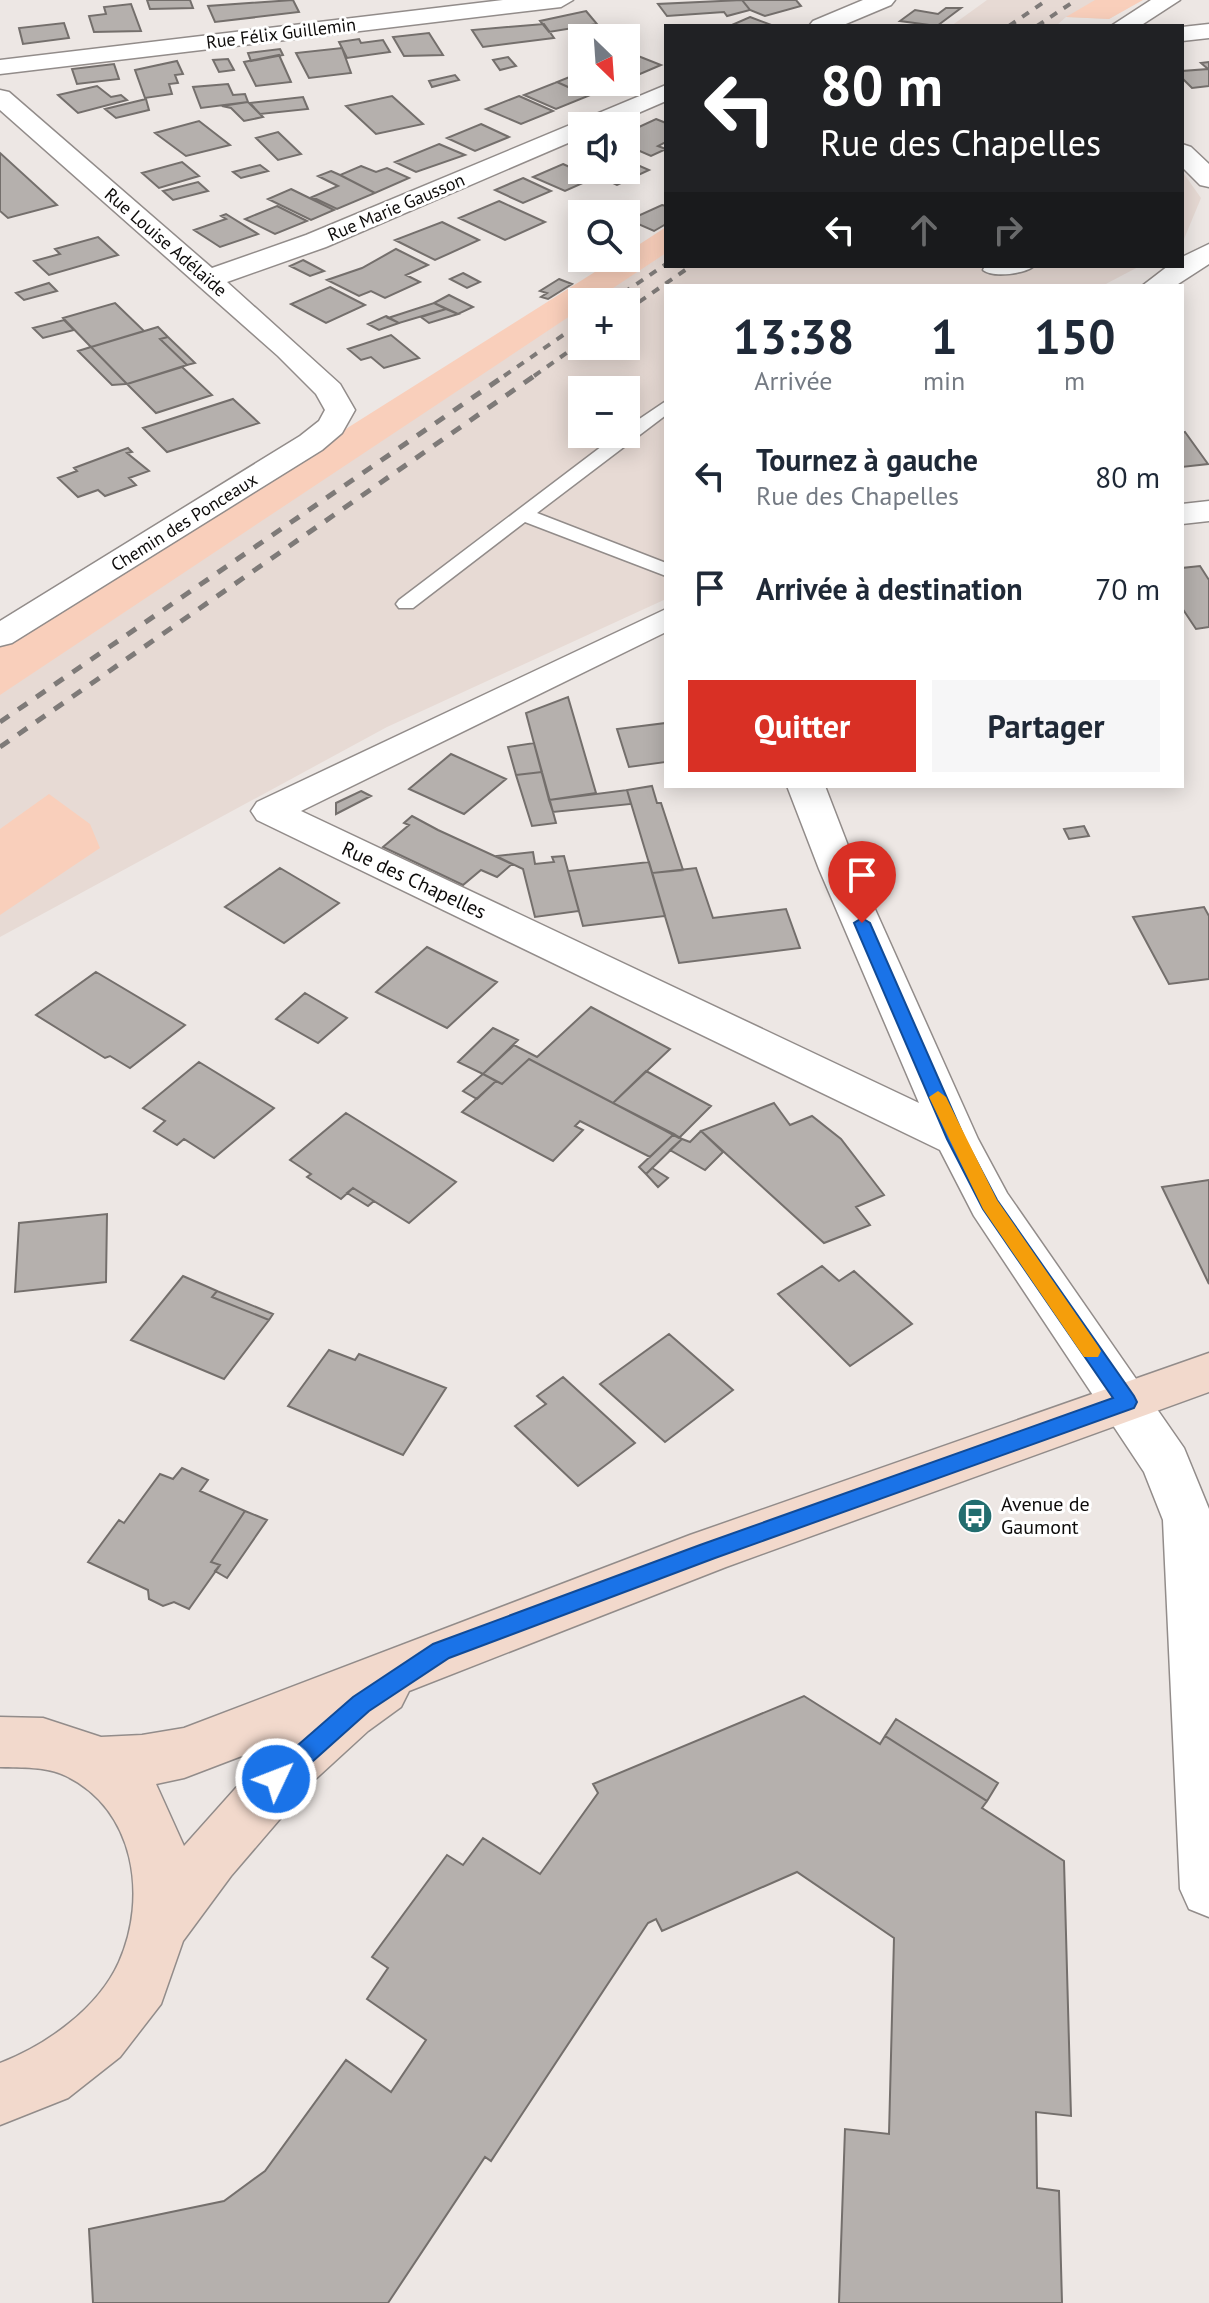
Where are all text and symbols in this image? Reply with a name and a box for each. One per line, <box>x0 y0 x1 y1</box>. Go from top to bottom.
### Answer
street label: Rue Félix Guillemin <box>205 12 357 54</box>
north arrow <box>568 24 640 96</box>
map controls <box>568 24 640 448</box>
text: 80 m <box>820 49 943 121</box>
icon: left <box>688 56 792 160</box>
button: sound <box>568 112 640 184</box>
text: Rue des Chapelles <box>820 119 1101 166</box>
street label: Rue Marie Gausson <box>324 168 468 246</box>
street label: Rue Louise Adélaïde <box>100 183 232 301</box>
button: search <box>568 200 640 272</box>
icon: left <box>818 208 862 252</box>
icon: ahead <box>902 208 946 252</box>
icon: right <box>986 208 1030 252</box>
button: + <box>568 288 640 360</box>
text: 13:38 <box>733 305 854 367</box>
text: 1 <box>930 305 958 367</box>
text: 150 <box>1034 305 1115 367</box>
text: Arrivée <box>754 364 833 397</box>
text: min <box>923 364 965 397</box>
text: m <box>1064 364 1085 397</box>
button: − <box>568 376 640 448</box>
text: Tournez à gauche <box>756 440 978 479</box>
icon: left <box>688 454 732 498</box>
text: 80 m <box>1095 457 1160 496</box>
street label: Chemin des Ponceaux <box>107 468 261 576</box>
text: Rue des Chapelles <box>756 479 959 512</box>
icon: arrive <box>688 566 732 610</box>
text: Arrivée à destination <box>756 569 1023 608</box>
text: 70 m <box>1095 569 1160 608</box>
button: Quitter <box>688 680 916 772</box>
button: Partager <box>932 680 1160 772</box>
street label: Rue des Chapelles <box>338 835 490 925</box>
pin <box>828 841 896 923</box>
icon: arrive <box>840 853 884 897</box>
place label: Avenue de Gaumont <box>1001 1491 1090 1540</box>
bus stop icon: Avenue de Gaumont <box>956 1497 994 1535</box>
position arrow <box>234 1737 318 1821</box>

